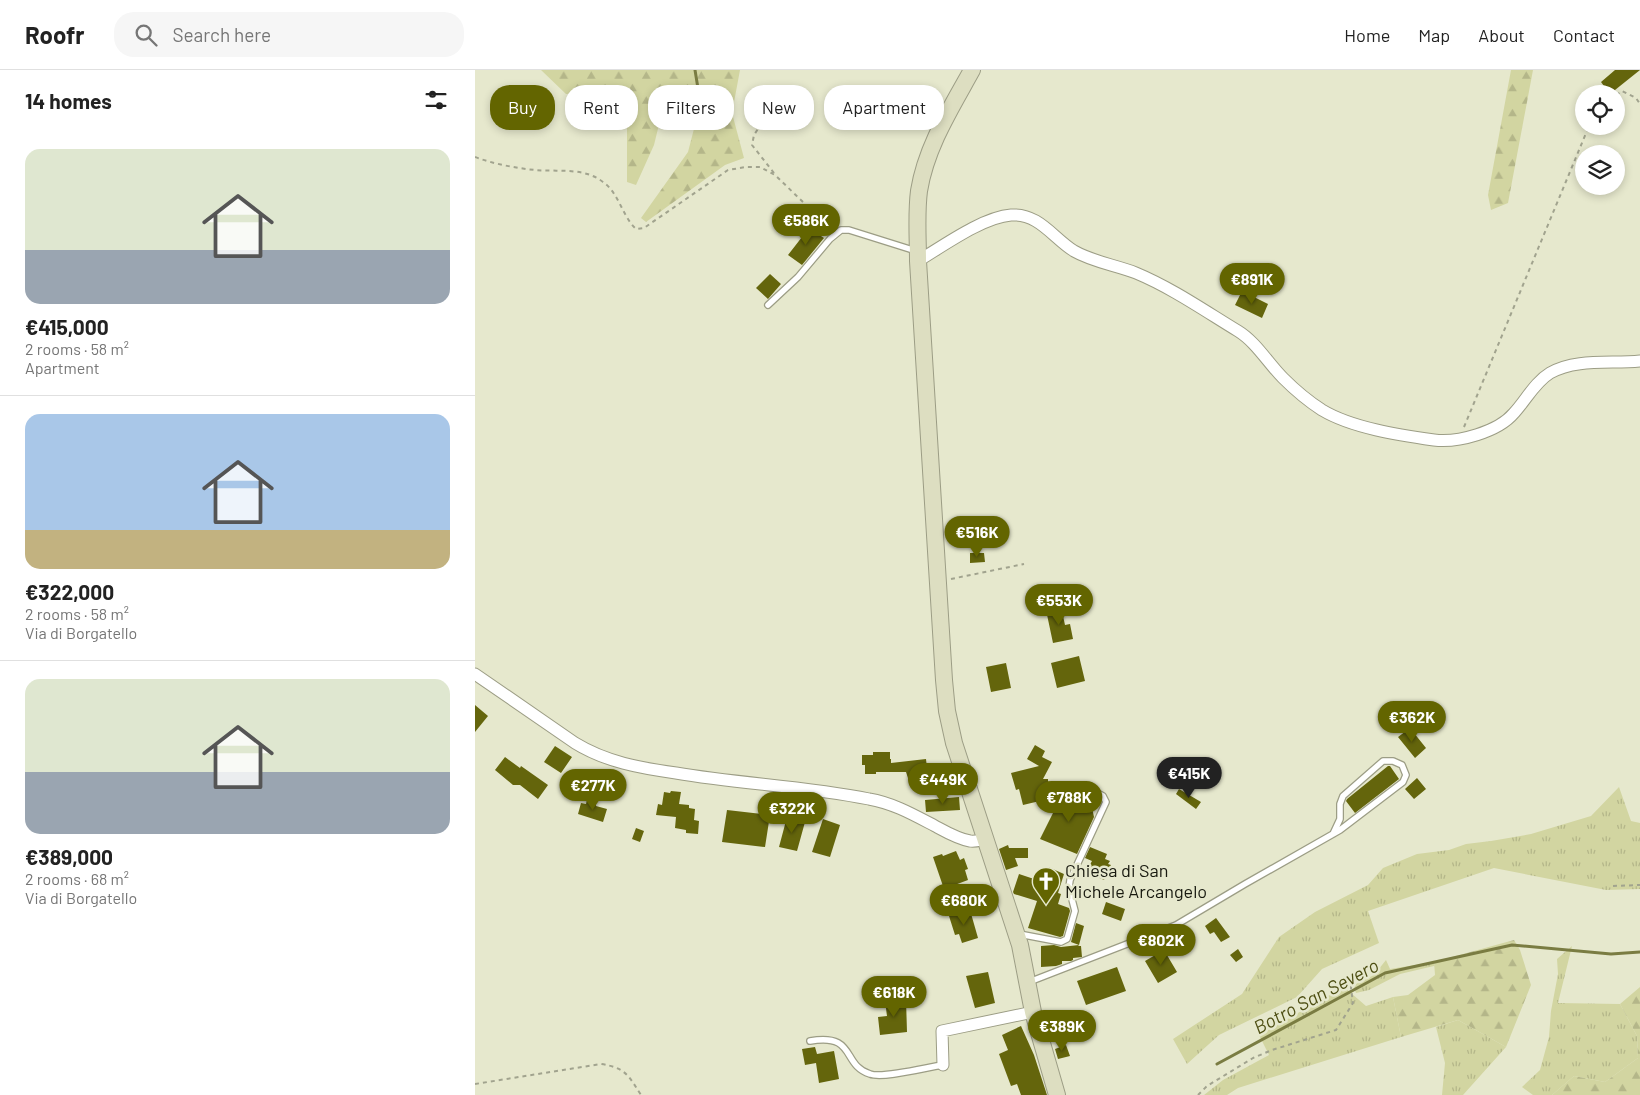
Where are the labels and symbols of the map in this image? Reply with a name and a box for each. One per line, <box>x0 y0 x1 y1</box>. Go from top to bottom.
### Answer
pin: €586K <box>771 204 841 246</box>
pin: €891K <box>1217 262 1287 305</box>
pin: €516K <box>942 516 1012 558</box>
pin: €553K <box>1024 584 1094 626</box>
pin: €362K <box>1377 700 1447 743</box>
pin: €415K <box>1154 756 1224 799</box>
pin: €449K <box>908 762 978 805</box>
pin: €277K <box>558 768 628 811</box>
pin: €788K <box>1034 780 1104 823</box>
pin: €322K <box>757 792 827 834</box>
place label: Chiesa di San Michele Arcangelo <box>1065 859 1207 902</box>
church icon: Chiesa di San Michele Arcangelo <box>1031 866 1061 905</box>
pin: €680K <box>929 884 999 926</box>
pin: €802K <box>1126 924 1196 966</box>
water label: Botro San Severo <box>1249 953 1382 1038</box>
pin: €618K <box>859 976 929 1018</box>
pin: €389K <box>1027 1010 1097 1052</box>

